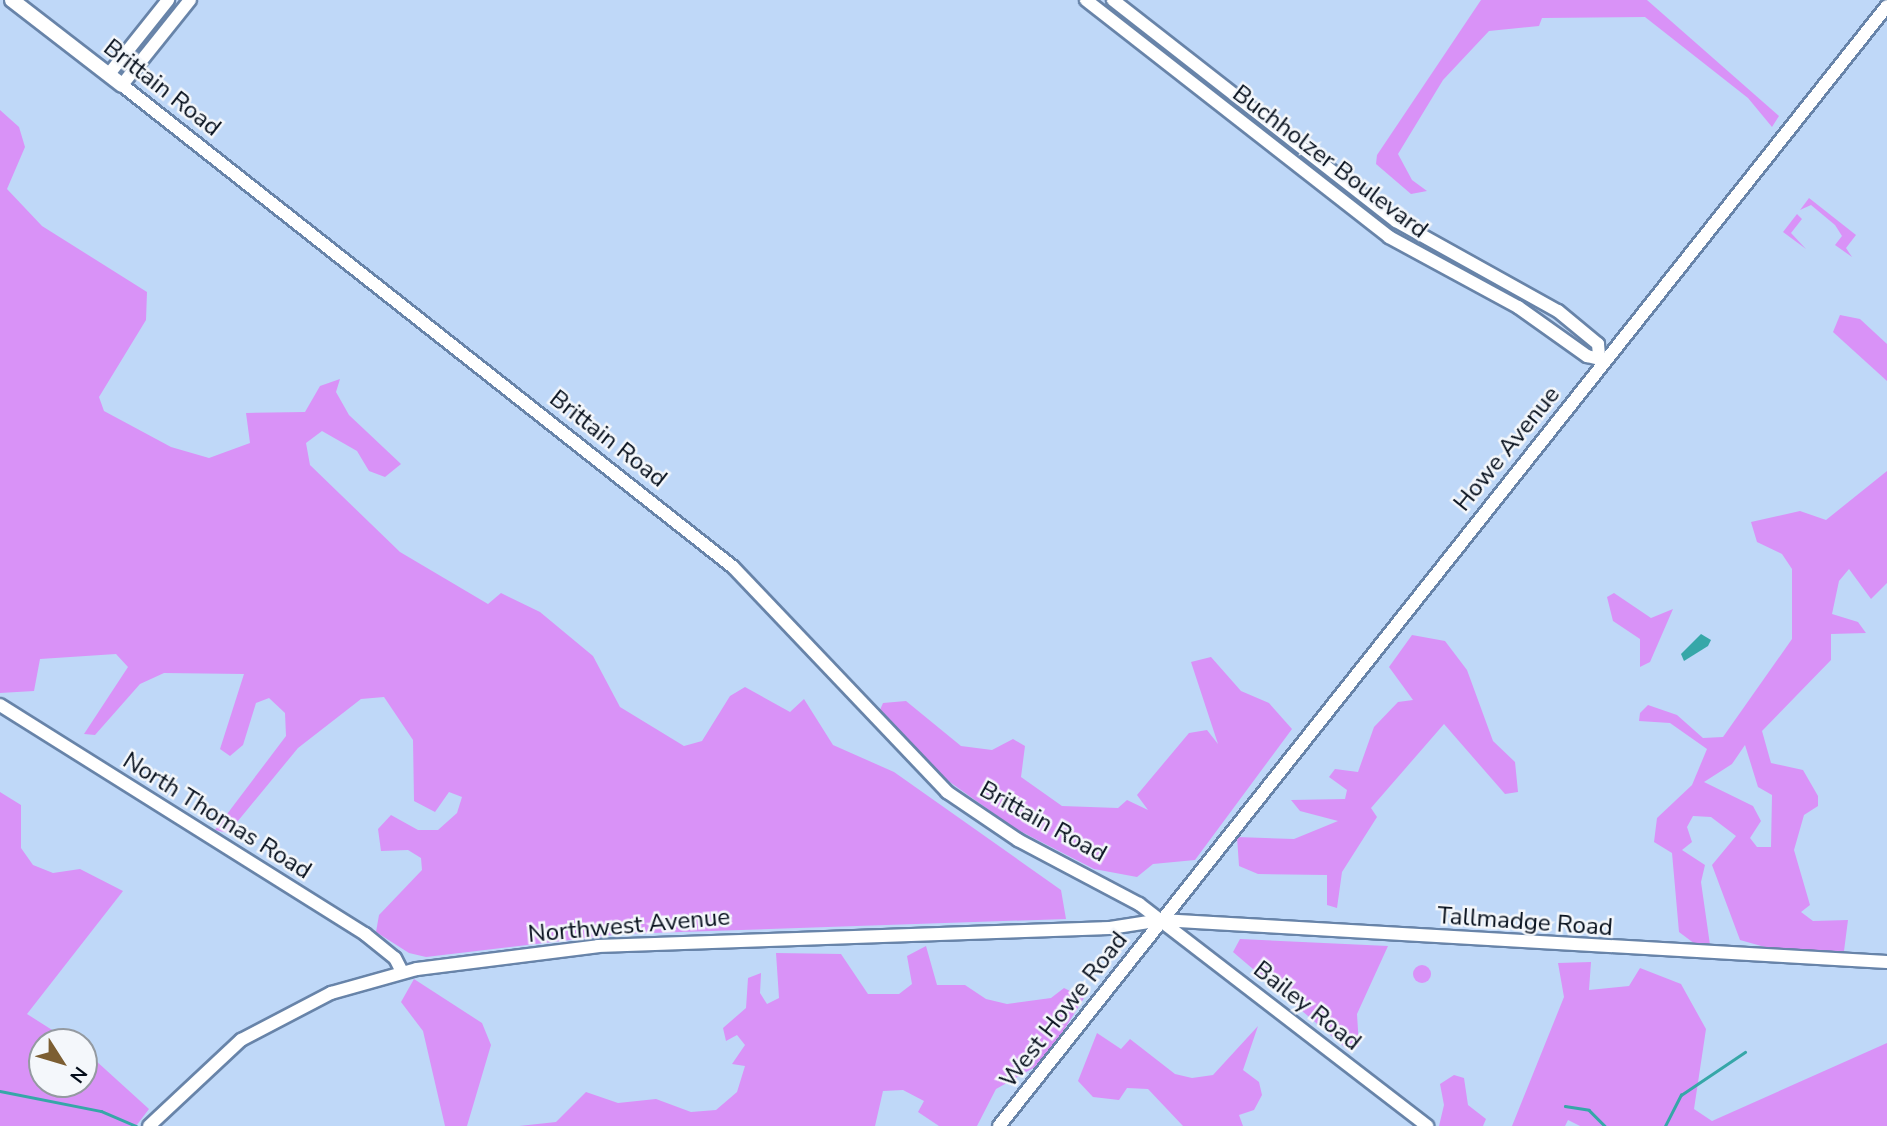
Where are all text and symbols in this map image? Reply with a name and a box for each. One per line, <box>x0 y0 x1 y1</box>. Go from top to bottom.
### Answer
street label: Brittain Road <box>98 33 226 143</box>
street label: Buchholzer Boulevard <box>1227 79 1433 245</box>
street label: Howe Avenue <box>1448 381 1566 517</box>
street label: Brittain Road <box>544 384 672 494</box>
street label: North Thomas Road <box>117 746 317 886</box>
street label: Brittain Road <box>974 775 1112 869</box>
street label: Tallmadge Road <box>1436 902 1614 942</box>
street label: Northwest Avenue <box>527 903 731 949</box>
street label: West Howe Road <box>994 926 1134 1094</box>
street label: Bailey Road <box>1248 955 1366 1057</box>
north arrow <box>28 1028 98 1098</box>
text: N <box>64 1061 93 1088</box>

